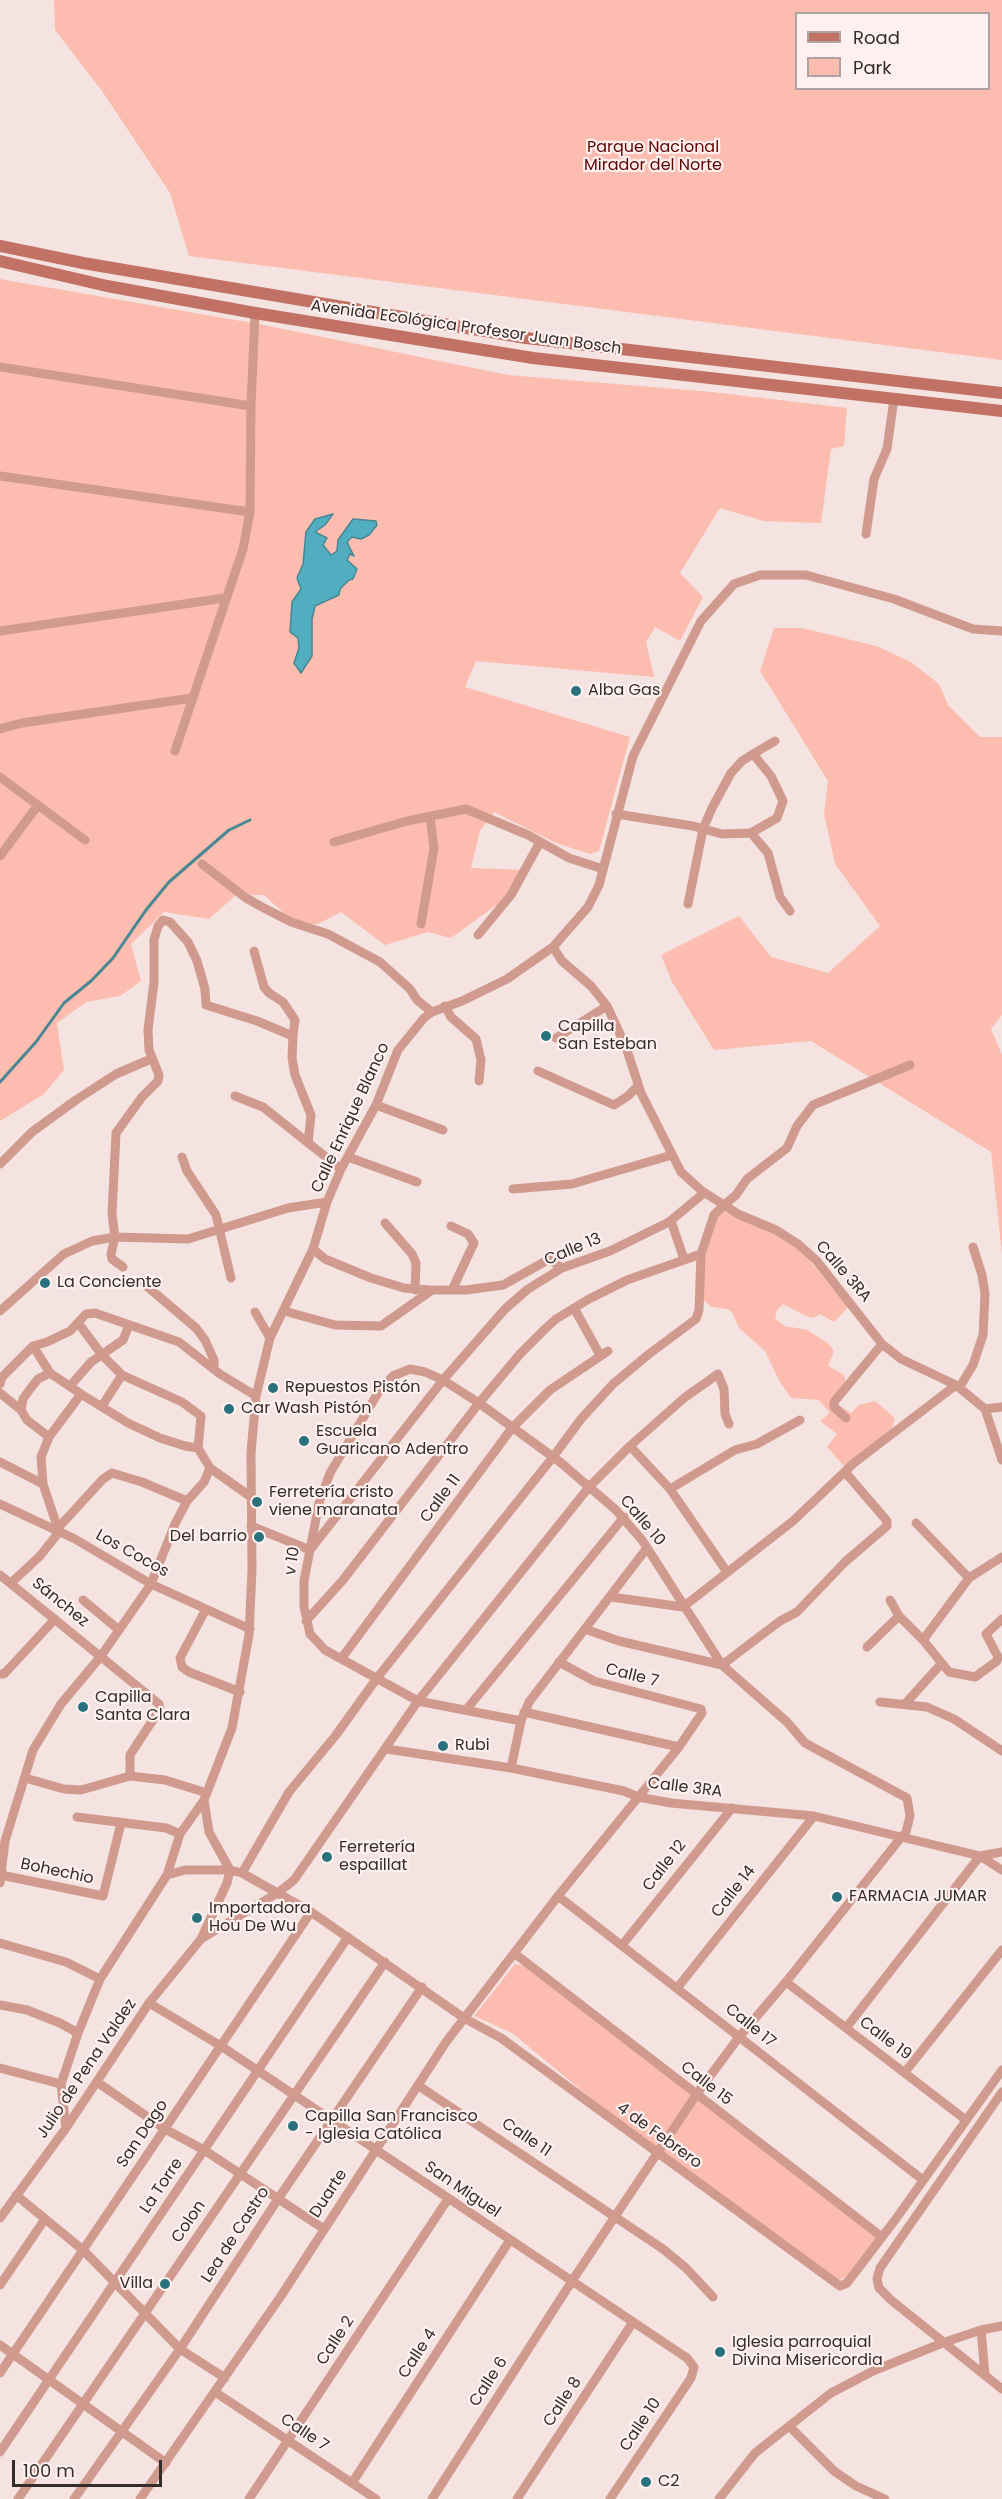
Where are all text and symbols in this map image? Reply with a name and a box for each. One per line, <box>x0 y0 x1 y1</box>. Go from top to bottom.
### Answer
legend <box>795 12 990 90</box>
text: Road <box>853 25 900 50</box>
text: Park <box>853 55 892 80</box>
park label: Parque Nacional Mirador del Norte <box>584 138 722 176</box>
street label: Avenida Ecológica Profesor Juan Bosch <box>309 297 623 359</box>
place label: Alba Gas <box>588 681 660 701</box>
marker: Alba Gas <box>569 684 583 698</box>
place label: Capilla San Esteban <box>558 1017 657 1055</box>
marker: Capilla San Esteban <box>539 1029 553 1043</box>
street label: Calle Enrique Blanco <box>308 1040 394 1196</box>
street label: Calle 13 <box>542 1229 604 1271</box>
street label: Calle 3RA <box>811 1237 875 1307</box>
place label: La Conciente <box>57 1273 161 1293</box>
marker: La Conciente <box>38 1276 52 1290</box>
place label: Repuestos Pistón <box>285 1378 421 1398</box>
marker: Repuestos Pistón <box>266 1381 280 1395</box>
place label: Car Wash Pistón <box>241 1399 372 1419</box>
marker: Car Wash Pistón <box>222 1402 236 1416</box>
place label: Escuela Guaricano Adentro <box>316 1422 468 1460</box>
marker: Escuela Guaricano Adentro <box>297 1434 311 1448</box>
street label: Calle 11 <box>417 1471 465 1527</box>
place label: Ferretería cristo viene maranata <box>269 1483 398 1521</box>
street label: Calle 10 <box>615 1492 669 1550</box>
marker: Ferretería cristo viene maranata <box>250 1495 264 1509</box>
street label: Los Cocos <box>92 1526 172 1582</box>
place label: Del barrio <box>170 1527 247 1547</box>
marker: Del barrio <box>252 1530 266 1544</box>
street label: v 10 <box>281 1545 305 1577</box>
street label: Sánchez <box>28 1574 92 1632</box>
street label: Calle 7 <box>603 1660 661 1692</box>
place label: Capilla Santa Clara <box>95 1688 190 1726</box>
marker: Capilla Santa Clara <box>76 1700 90 1714</box>
place label: Rubi <box>455 1736 490 1756</box>
marker: Rubi <box>436 1739 450 1753</box>
street label: Calle 3RA <box>647 1774 723 1802</box>
street label: Calle 12 <box>639 1837 691 1895</box>
place label: Ferretería espaillat <box>339 1838 415 1876</box>
marker: Ferretería espaillat <box>320 1850 334 1864</box>
street label: Bohechio <box>19 1855 95 1889</box>
street label: Calle 14 <box>708 1862 760 1922</box>
place label: FARMACIA JUMAR <box>849 1887 987 1907</box>
marker: FARMACIA JUMAR <box>830 1890 844 1904</box>
place label: Importadora Hou De Wu <box>209 1899 311 1937</box>
marker: Importadora Hou De Wu <box>190 1911 204 1925</box>
street label: Julio de Pena Valdez <box>33 1996 141 2142</box>
street label: Calle 17 <box>721 2000 779 2052</box>
street label: Calle 19 <box>855 2013 915 2065</box>
street label: Calle 15 <box>676 2058 736 2110</box>
street label: San Dago <box>113 2096 173 2172</box>
street label: 4 de Febrero <box>613 2099 705 2173</box>
place label: Capilla San Francisco - Iglesia Católica <box>305 2107 478 2145</box>
street label: Calle 11 <box>498 2115 554 2161</box>
marker: Capilla San Francisco - Iglesia Católica <box>286 2119 300 2133</box>
street label: La Torre <box>136 2155 188 2217</box>
street label: San Miguel <box>420 2158 504 2222</box>
street label: Duarte <box>306 2166 352 2222</box>
street label: Lea de Castro <box>198 2183 274 2287</box>
street label: Colon <box>168 2197 210 2247</box>
place label: Villa <box>120 2274 153 2294</box>
marker: Villa <box>158 2277 172 2291</box>
street label: Calle 2 <box>313 2313 359 2369</box>
street label: Calle 4 <box>395 2326 441 2382</box>
place label: Iglesia parroquial Divina Misericordia <box>732 2333 883 2371</box>
marker: Iglesia parroquial Divina Misericordia <box>713 2345 727 2359</box>
street label: Calle 6 <box>466 2354 512 2410</box>
street label: Calle 8 <box>540 2374 586 2430</box>
street label: Calle 10 <box>616 2395 666 2455</box>
street label: Calle 7 <box>276 2410 332 2456</box>
scale bar <box>15 2448 165 2486</box>
text: 100 m <box>23 2458 75 2483</box>
place label: C2 <box>658 2472 680 2492</box>
marker: C2 <box>639 2475 653 2489</box>

